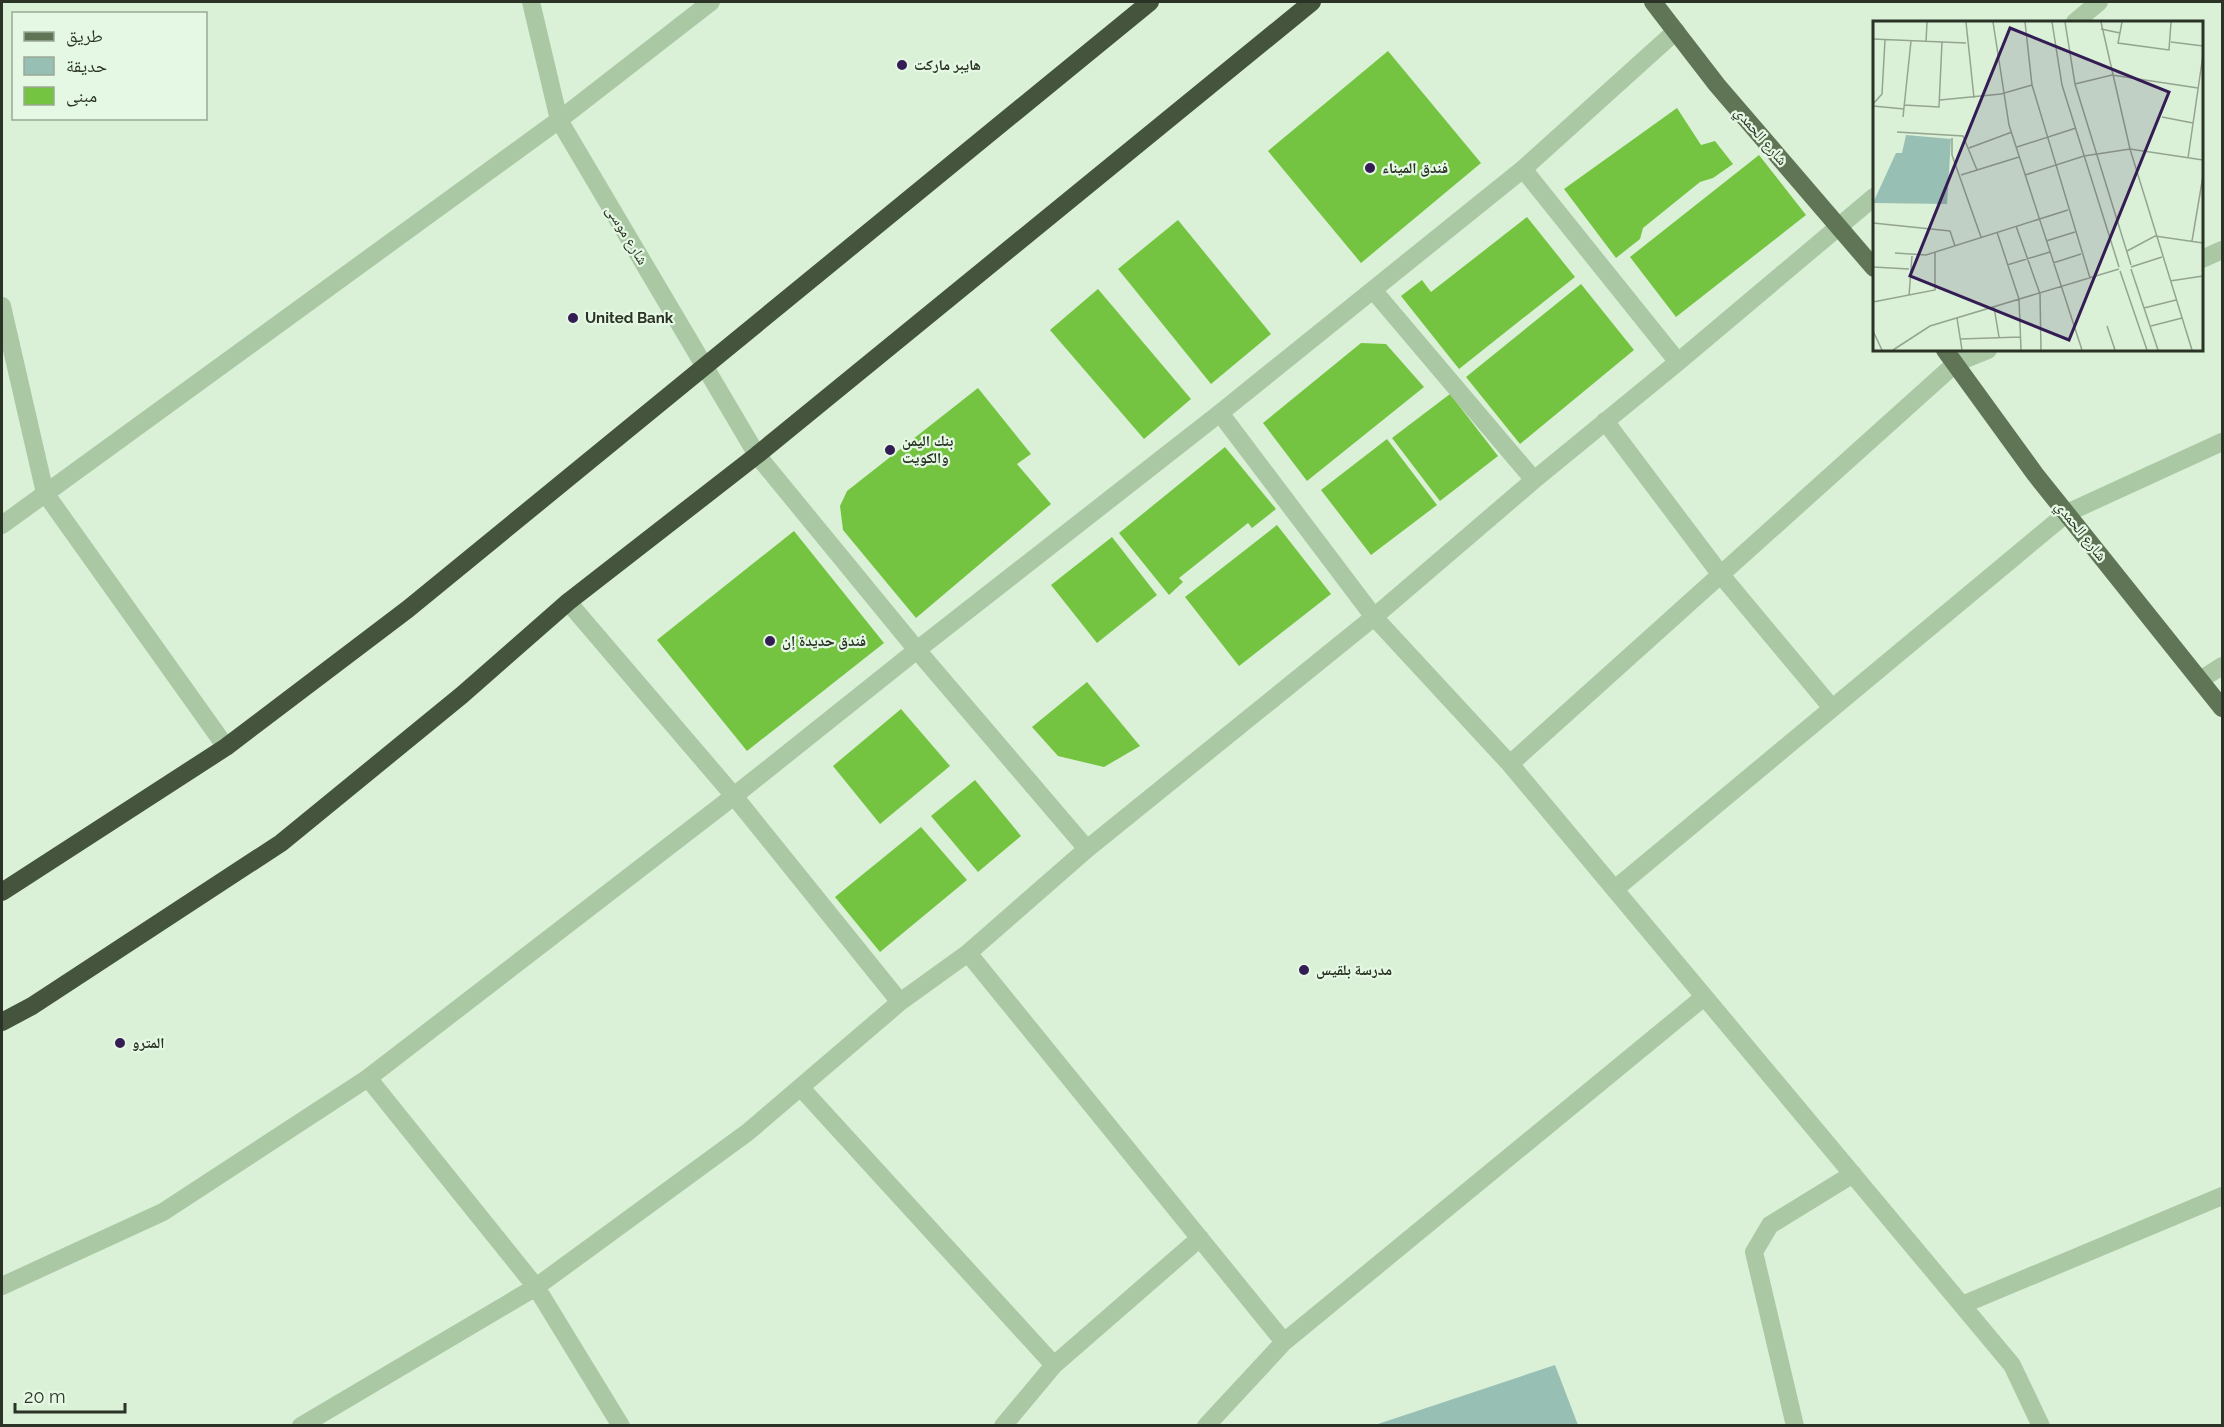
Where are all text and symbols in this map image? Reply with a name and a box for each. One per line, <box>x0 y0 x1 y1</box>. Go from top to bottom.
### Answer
legend <box>12 12 207 120</box>
inset map <box>1873 21 2203 351</box>
text: طريق <box>66 25 103 47</box>
text: حديقة <box>66 55 107 76</box>
place label: هايبر ماركت <box>914 56 981 74</box>
marker: هايبر ماركت <box>895 58 909 72</box>
text: مبنى <box>66 85 97 107</box>
street label: شارع الحمدي <box>1729 103 1791 171</box>
place label: فندق الميناء <box>1382 159 1448 177</box>
marker: فندق الميناء <box>1363 161 1377 175</box>
street label: شارع موسى <box>601 202 652 269</box>
place label: United Bank <box>585 309 674 327</box>
marker: United Bank <box>566 311 580 325</box>
place label: بنك اليمن والكويت <box>902 432 953 467</box>
marker: بنك اليمن والكويت <box>883 443 897 457</box>
street label: شارع الحمدي <box>2049 497 2111 566</box>
place label: فندق حديدة إن <box>782 632 866 650</box>
marker: فندق حديدة إن <box>763 634 777 648</box>
place label: مدرسة بلقيس <box>1316 961 1392 979</box>
marker: مدرسة بلقيس <box>1297 963 1311 977</box>
place label: المترو <box>132 1034 165 1052</box>
marker: المترو <box>113 1036 127 1050</box>
scale bar <box>15 1376 124 1414</box>
text: 20 m <box>24 1386 66 1407</box>

